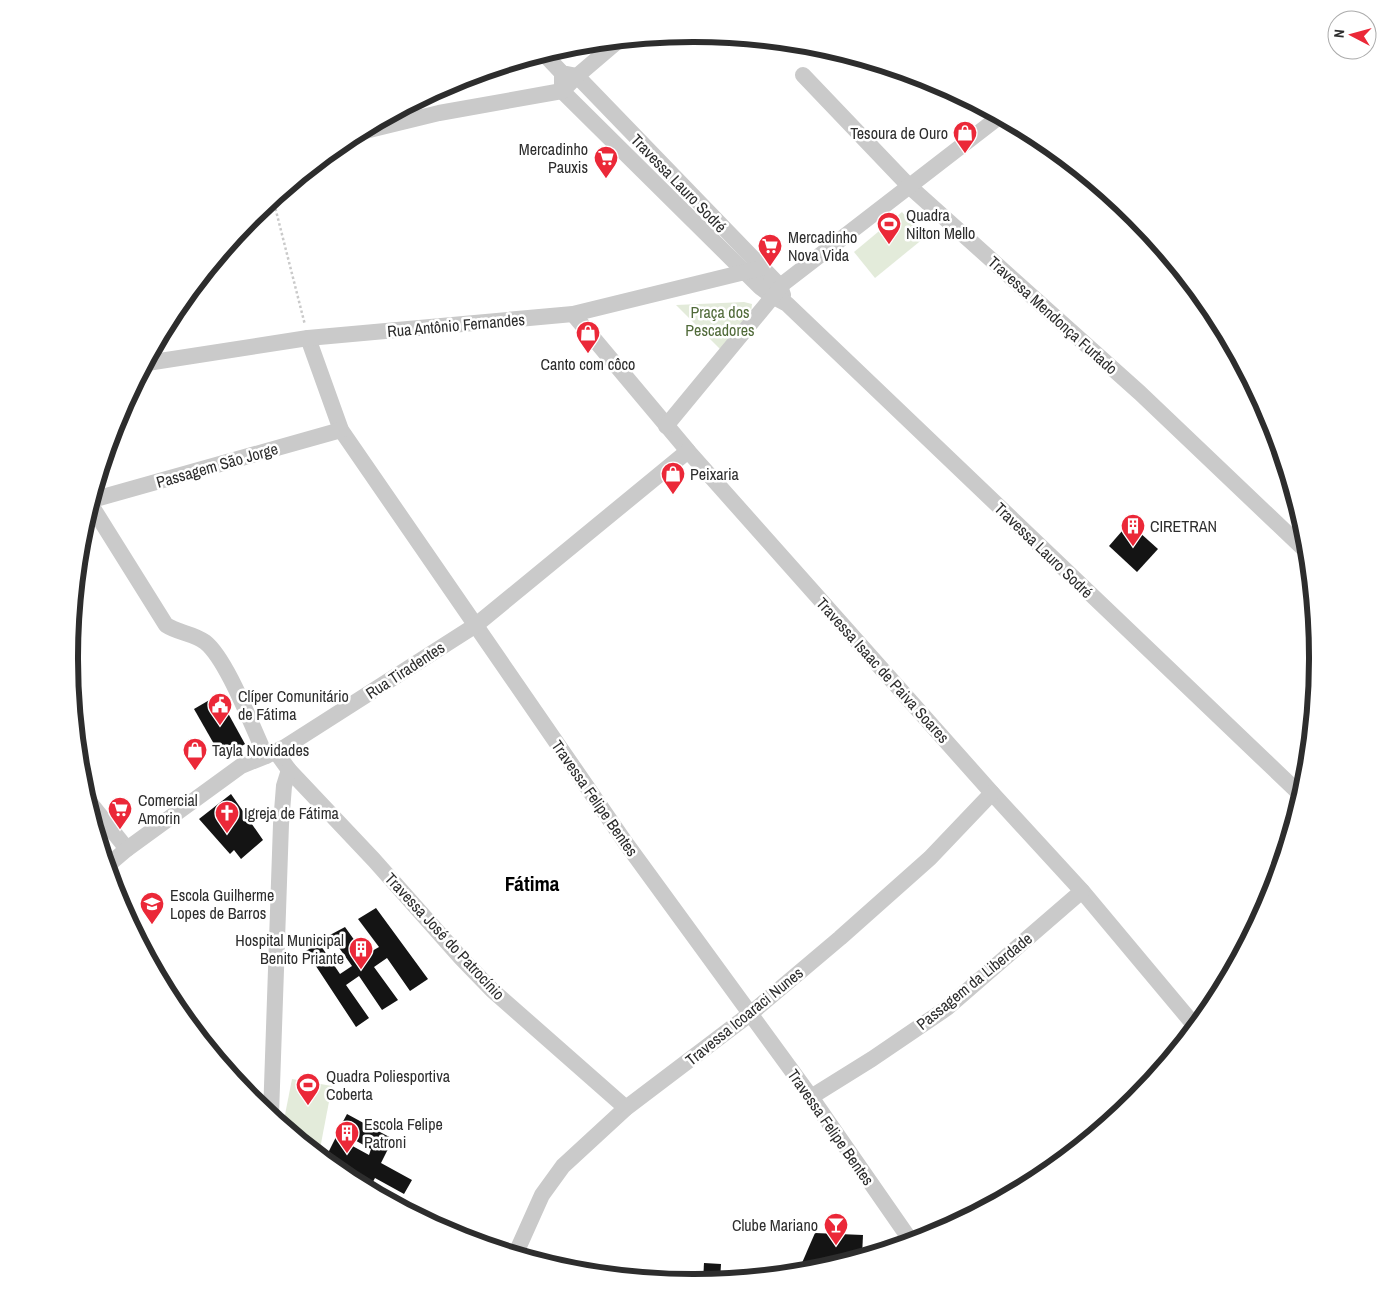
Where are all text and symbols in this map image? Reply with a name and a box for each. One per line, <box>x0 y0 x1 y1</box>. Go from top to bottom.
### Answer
north arrow <box>1327 10 1377 60</box>
text: N <box>1330 29 1348 39</box>
shop icon: Tesoura de Ouro <box>952 120 978 154</box>
place label: Tesoura de Ouro <box>850 122 948 144</box>
street label: Travessa Lauro Sodré <box>626 129 732 237</box>
place label: Mercadinho Pauxis <box>519 138 588 178</box>
supermarket icon: Mercadinho Pauxis <box>593 145 619 179</box>
place label: Quadra Nilton Mello <box>906 204 975 244</box>
sports icon: Quadra Nilton Mello <box>876 211 902 245</box>
place label: Mercadinho Nova Vida <box>788 226 857 266</box>
supermarket icon: Mercadinho Nova Vida <box>757 233 783 267</box>
street label: Travessa Mendonça Furtado <box>983 251 1123 379</box>
park label: Praça dos Pescadores <box>685 301 755 341</box>
street label: Rua Antônio Fernandes <box>386 308 526 342</box>
shop icon: Canto com côco <box>575 320 601 354</box>
place label: Canto com côco <box>541 353 635 375</box>
street label: Passagem São Jorge <box>154 437 280 493</box>
shop icon: Peixaria <box>660 461 686 495</box>
place label: Peixaria <box>690 463 740 485</box>
street label: Travessa Lauro Sodré <box>990 497 1098 603</box>
building icon: CIRETRAN <box>1120 513 1146 547</box>
place label: CIRETRAN <box>1150 515 1217 537</box>
street label: Travessa Isaac de Paiva Soares <box>812 592 954 748</box>
street label: Rua Tiradentes <box>361 636 449 704</box>
place label: Clíper Comunitário de Fátima <box>238 685 349 725</box>
public building icon: Clíper Comunitário de Fátima <box>207 692 233 726</box>
street label: Travessa Felipe Bentes <box>547 735 643 861</box>
shop icon: Tayla Novidades <box>182 737 208 771</box>
place label: Tayla Novidades <box>212 739 309 761</box>
place label: Comercial Amorin <box>137 789 198 829</box>
supermarket icon: Comercial Amorin <box>107 796 133 830</box>
church icon: Igreja de Fátima <box>214 800 240 834</box>
place label: Igreja de Fátima <box>244 802 340 824</box>
street label: Travessa José do Patrocínio <box>380 868 510 1004</box>
district label: Fátima <box>505 869 560 898</box>
place label: Escola Guilherme Lopes de Barros <box>170 884 274 924</box>
school or university icon: Escola Guilherme Lopes de Barros <box>139 891 165 925</box>
street label: Passagem da Liberdade <box>912 927 1036 1035</box>
place label: Hospital Municipal Benito Priante <box>235 929 344 969</box>
building icon: Hospital Municipal Benito Priante <box>348 936 374 970</box>
street label: Travessa Icoaraci Nunes <box>681 962 807 1070</box>
street label: Travessa Felipe Bentes <box>783 1064 879 1190</box>
place label: Quadra Poliesportiva Coberta <box>326 1065 451 1105</box>
sports icon: Quadra Poliesportiva Coberta <box>295 1072 321 1106</box>
place label: Escola Felipe Patroni <box>364 1113 443 1153</box>
building icon: Escola Felipe Patroni <box>334 1120 360 1154</box>
bar icon: Clube Mariano <box>823 1212 849 1246</box>
place label: Clube Mariano <box>732 1214 818 1236</box>

